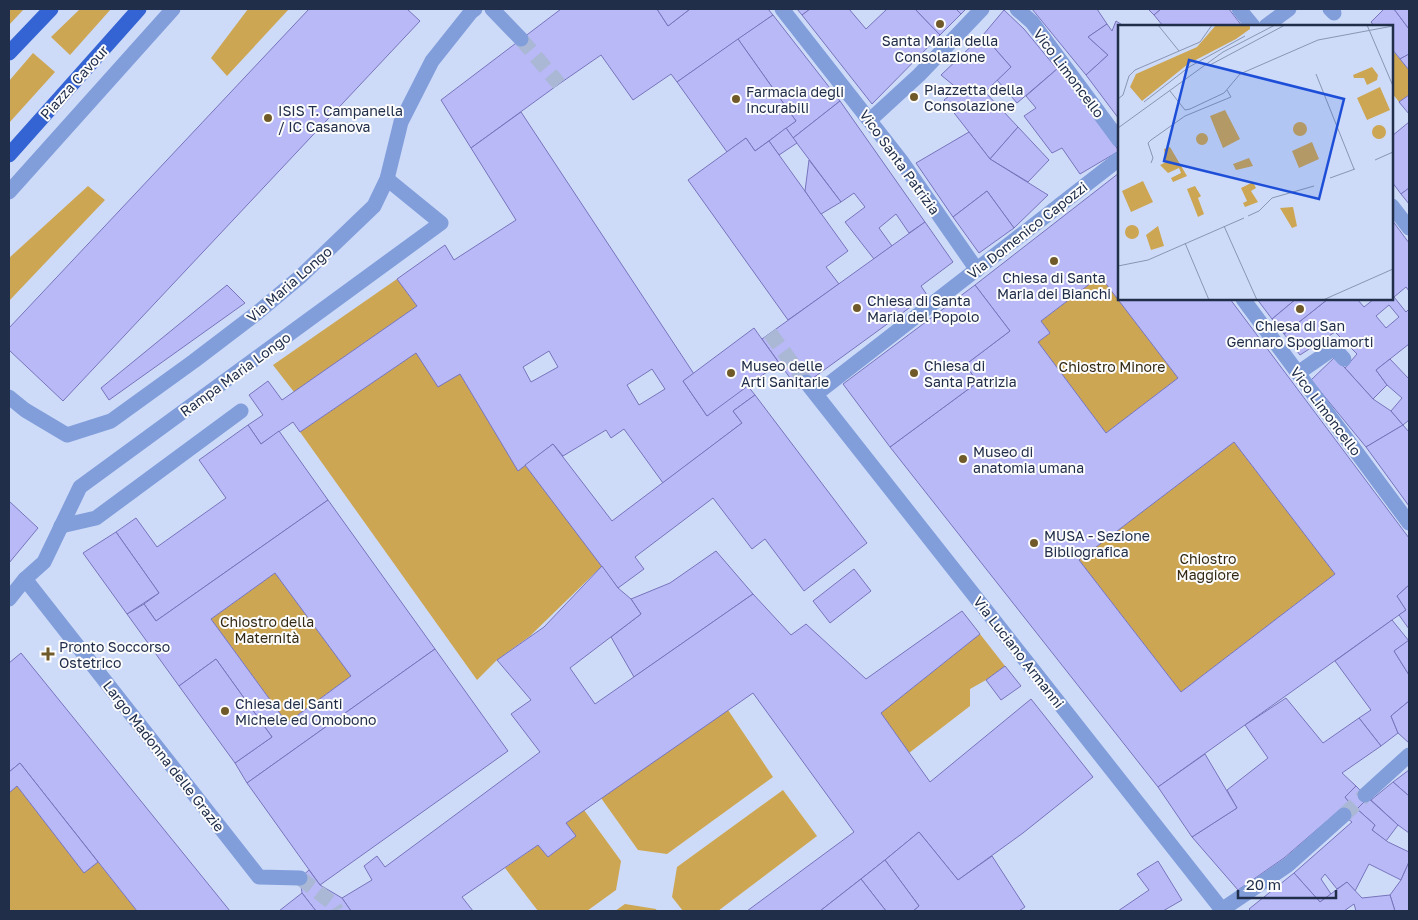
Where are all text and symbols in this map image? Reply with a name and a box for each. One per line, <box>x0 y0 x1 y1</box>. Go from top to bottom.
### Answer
marker: Santa Maria della Consolazione <box>934 18 946 30</box>
street label: Vico Limoncello <box>1030 25 1108 121</box>
inset map <box>1118 25 1393 300</box>
place label: Santa Maria della Consolazione <box>882 32 998 65</box>
street label: Piazza Cavour <box>36 41 112 123</box>
place label: Piazzetta della Consolazione <box>924 81 1023 114</box>
place label: Farmacia degli Incurabili <box>746 83 844 116</box>
marker: Piazzetta della Consolazione <box>908 91 920 103</box>
marker: Farmacia degli Incurabili <box>730 93 742 105</box>
place label: ISIS T. Campanella / IC Casanova <box>278 102 403 135</box>
street label: Vico Santa Patrizia <box>856 106 944 218</box>
marker: ISIS T. Campanella / IC Casanova <box>262 112 274 124</box>
street label: Via Domenico Capozzi <box>964 178 1090 282</box>
street label: Via Maria Longo <box>243 242 335 326</box>
marker: Chiesa di Santa Maria dei Bianchi <box>1048 255 1060 267</box>
place label: Chiesa di Santa Maria dei Bianchi <box>997 269 1111 302</box>
place label: Chiesa di Santa Maria del Popolo <box>867 292 979 325</box>
marker: Chiesa di Santa Maria del Popolo <box>851 302 863 314</box>
marker: Chiesa di San Gennaro Spogliamorti <box>1294 303 1306 315</box>
place label: Chiesa di San Gennaro Spogliamorti <box>1227 317 1373 350</box>
street label: Rampa Maria Longo <box>177 328 293 420</box>
place label: Museo delle Arti Sanitarie <box>741 357 829 390</box>
place label: Chiesa di Santa Patrizia <box>924 357 1017 390</box>
park label: Chiostro Minore <box>1059 358 1165 375</box>
street label: Vico Limoncello <box>1287 363 1365 459</box>
marker: Museo delle Arti Sanitarie <box>725 367 737 379</box>
marker: Chiesa di Santa Patrizia <box>908 367 920 379</box>
place label: Museo di anatomia umana <box>973 443 1084 476</box>
marker: Museo di anatomia umana <box>957 453 969 465</box>
place label: MUSA - Sezione Bibliografica <box>1044 527 1150 560</box>
marker: MUSA - Sezione Bibliografica <box>1028 537 1040 549</box>
park label: Chiostro Maggiore <box>1177 550 1239 583</box>
street label: Via Luciano Armanni <box>970 593 1068 711</box>
park label: Chiostro della Maternità <box>220 613 314 646</box>
place label: Pronto Soccorso Ostetrico <box>59 638 170 671</box>
marker: Pronto Soccorso Ostetrico <box>41 647 55 661</box>
street label: Largo Madonna delle Grazie <box>100 677 228 835</box>
place label: Chiesa dei Santi Michele ed Omobono <box>235 695 377 728</box>
marker: Chiesa dei Santi Michele ed Omobono <box>219 705 231 717</box>
scale bar <box>1238 868 1336 900</box>
text: 20 m <box>1246 875 1281 893</box>

